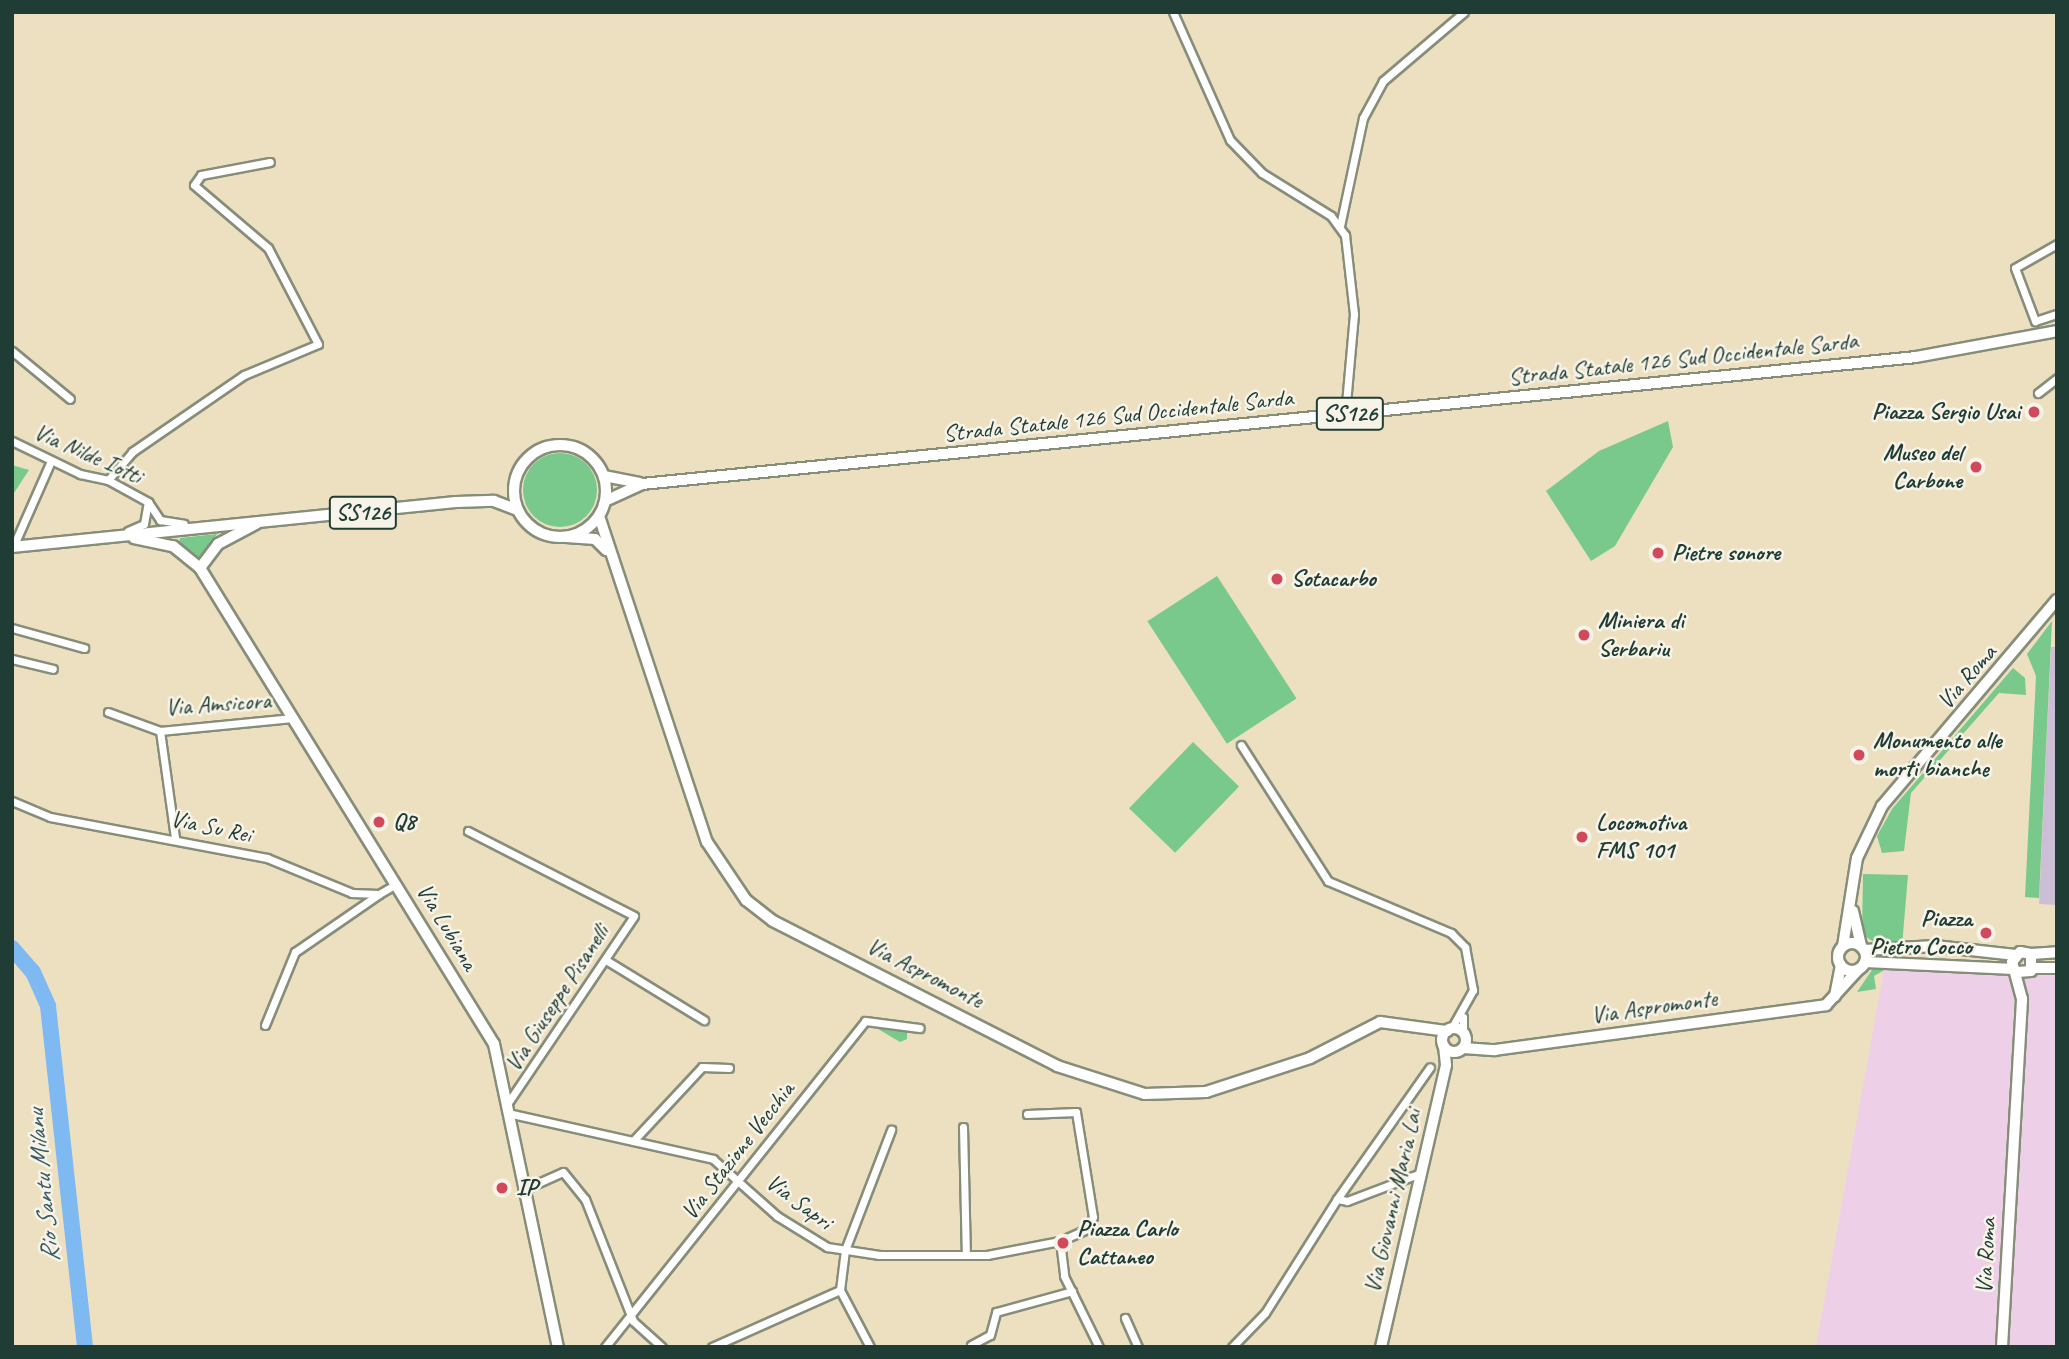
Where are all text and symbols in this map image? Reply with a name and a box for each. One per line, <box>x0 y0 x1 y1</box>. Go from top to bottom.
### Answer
street label: Strada Statale 126 Sud Occidentale Sarda <box>1508 326 1858 392</box>
street label: Strada Statale 126 Sud Occidentale Sarda <box>943 383 1293 449</box>
road number: SS126 <box>1315 394 1385 434</box>
place label: Piazza Sergio Usai <box>1871 398 2020 426</box>
marker: Piazza Sergio Usai <box>2026 404 2042 420</box>
street label: Via Nilde Iotti <box>29 417 147 491</box>
place label: Museo del Carbone <box>1883 439 1962 495</box>
marker: Museo del Carbone <box>1968 459 1984 475</box>
road number: SS126 <box>328 494 398 533</box>
place label: Pietre sonore <box>1672 539 1780 567</box>
marker: Pietre sonore <box>1650 545 1666 561</box>
place label: Sotacarbo <box>1291 565 1376 593</box>
marker: Sotacarbo <box>1269 571 1285 587</box>
place label: Miniera di Serbariu <box>1598 607 1684 663</box>
marker: Miniera di Serbariu <box>1576 627 1592 643</box>
street label: Via Roma <box>1931 639 2003 715</box>
street label: Via Amsicora <box>164 686 272 722</box>
place label: Monumento alle morti bianche <box>1873 727 2003 783</box>
marker: Monumento alle morti bianche <box>1851 747 1867 763</box>
street label: Via Su Rei <box>168 804 254 850</box>
place label: Q8 <box>393 808 416 836</box>
place label: Locomotiva FMS 101 <box>1596 809 1686 865</box>
marker: Q8 <box>371 814 387 830</box>
marker: Locomotiva FMS 101 <box>1574 829 1590 845</box>
street label: Via Lubiana <box>410 879 484 975</box>
place label: Piazza Pietro Cocco <box>1871 905 1972 961</box>
street label: Via Giuseppe Pisanelli <box>499 919 615 1077</box>
marker: Piazza Pietro Cocco <box>1978 925 1994 941</box>
street label: Via Aspromonte <box>862 931 988 1015</box>
street label: Via Aspromonte <box>1589 984 1719 1030</box>
street label: Via Stazione Vecchia <box>675 1076 801 1226</box>
street label: Via Giovanni Maria Lai <box>1358 1106 1428 1296</box>
water label: Rio Santu Milanu <box>19 1108 67 1264</box>
street label: Via Sapri <box>760 1168 838 1236</box>
place label: IP <box>516 1174 537 1202</box>
marker: IP <box>494 1180 510 1196</box>
place label: Piazza Carlo Cattaneo <box>1077 1215 1178 1271</box>
street label: Via Roma <box>1970 1217 2002 1295</box>
marker: Piazza Carlo Cattaneo <box>1055 1235 1071 1251</box>

